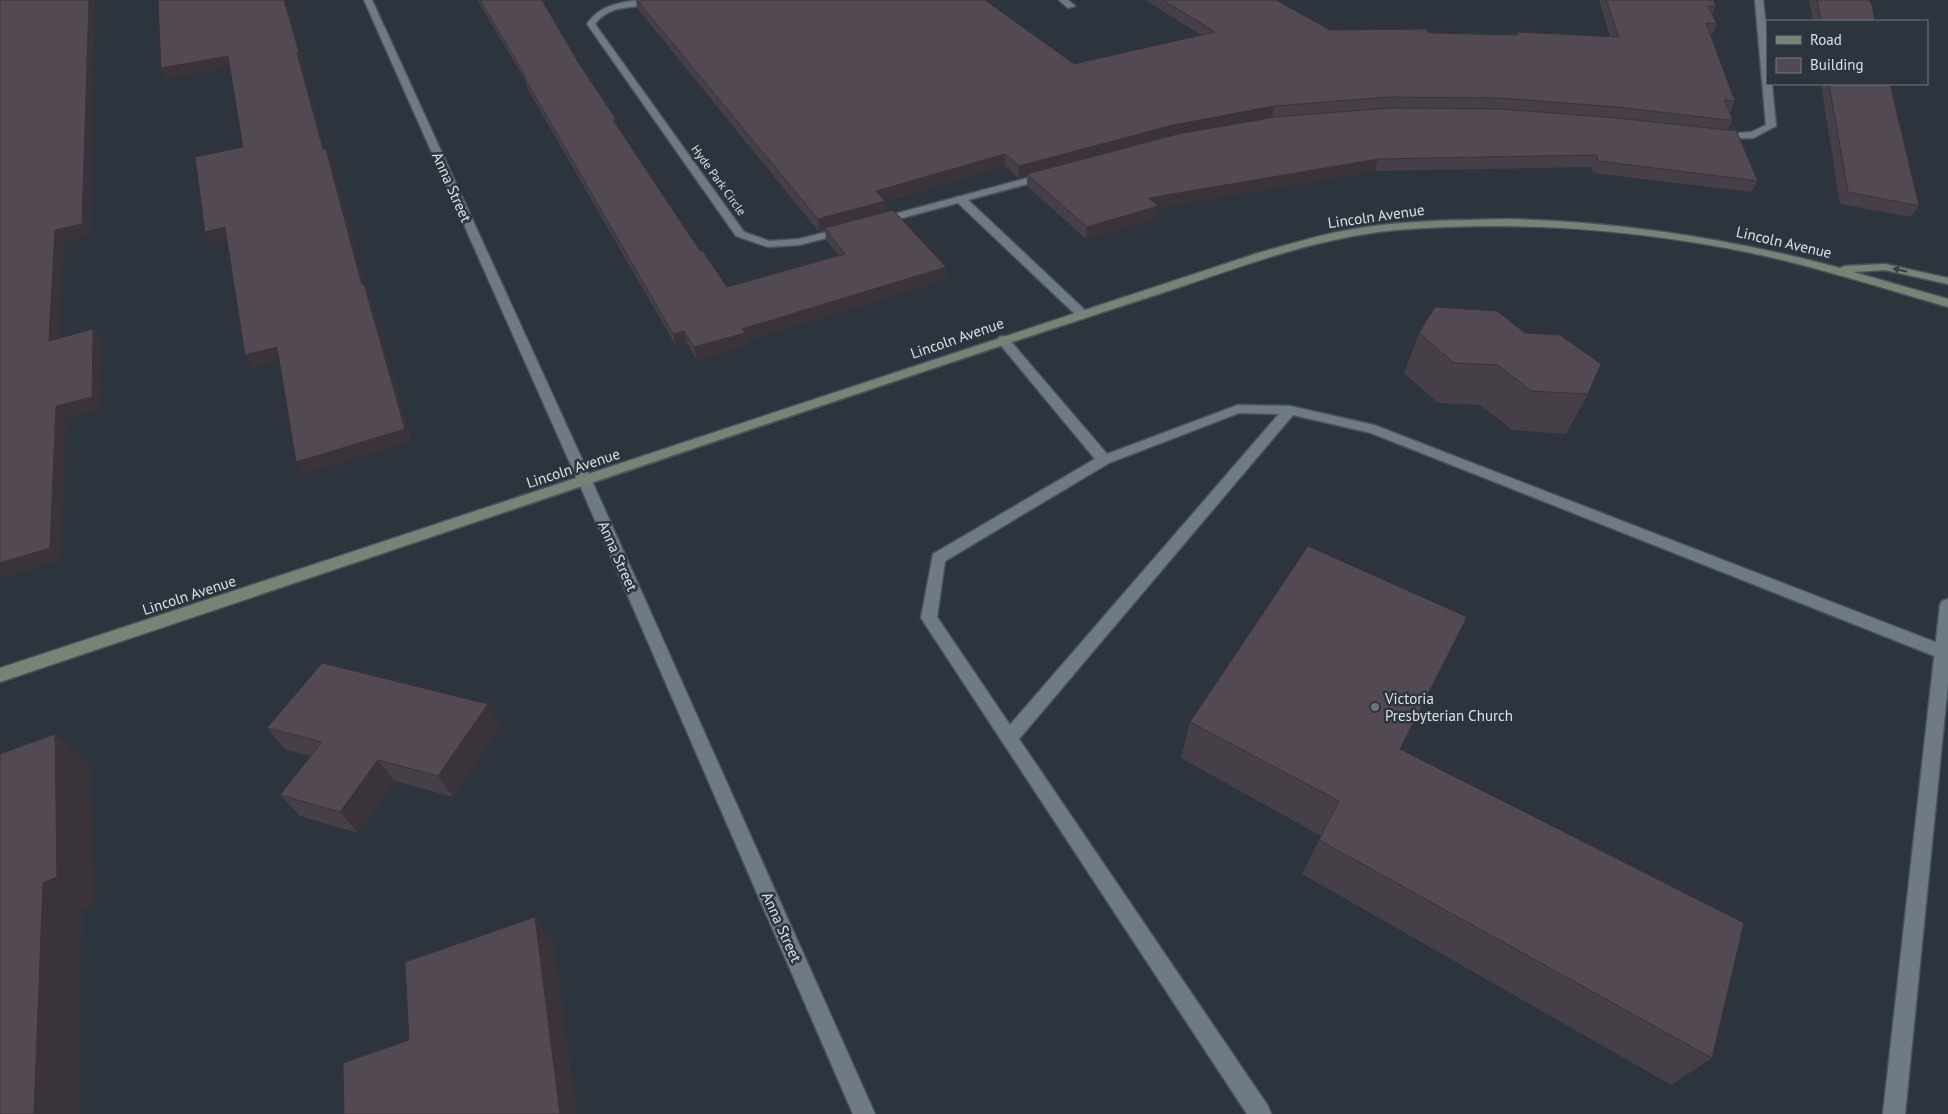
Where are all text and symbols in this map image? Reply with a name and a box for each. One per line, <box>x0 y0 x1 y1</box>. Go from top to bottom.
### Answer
legend <box>1766 20 1928 85</box>
text: Road <box>1810 30 1842 49</box>
text: Building <box>1810 55 1864 74</box>
street label: Hyde Park Circle <box>688 142 750 218</box>
street label: Anna Street <box>428 149 476 225</box>
street label: Lincoln Avenue <box>1326 200 1426 232</box>
street label: Lincoln Avenue <box>1734 222 1834 262</box>
one-way arrow <box>1893 266 1908 274</box>
street label: Lincoln Avenue <box>908 313 1006 363</box>
street label: Lincoln Avenue <box>524 444 622 492</box>
street label: Anna Street <box>594 518 642 594</box>
street label: Lincoln Avenue <box>140 571 238 619</box>
place label: Victoria Presbyterian Church <box>1384 689 1513 725</box>
marker: Victoria Presbyterian Church <box>1369 701 1381 713</box>
street label: Anna Street <box>758 889 806 965</box>

